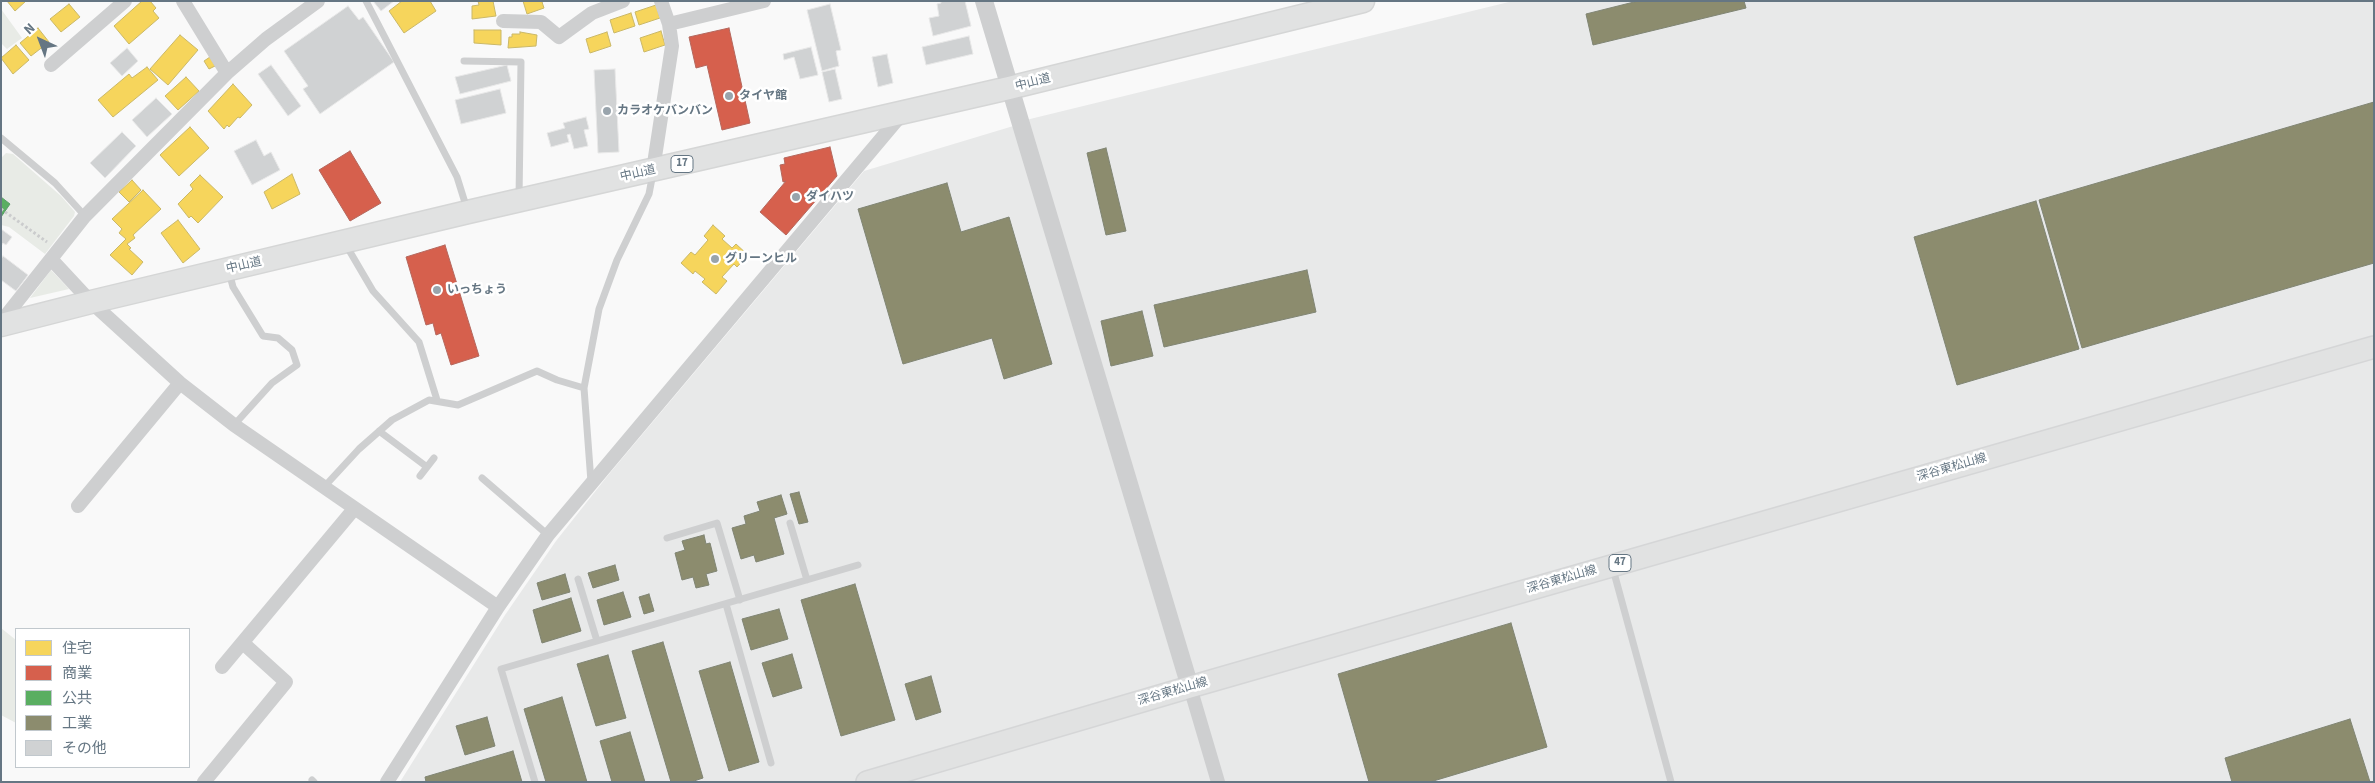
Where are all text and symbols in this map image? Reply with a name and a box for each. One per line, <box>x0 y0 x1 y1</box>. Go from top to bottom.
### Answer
north arrow <box>15 15 65 65</box>
text: N <box>20 19 40 40</box>
street label: 中山道 <box>1014 72 1052 94</box>
place label: タイヤ館 <box>739 89 787 103</box>
marker: タイヤ館 <box>723 90 735 102</box>
place label: カラオケバンバン <box>617 104 713 118</box>
marker: カラオケバンバン <box>601 105 613 117</box>
road number: 17 <box>671 156 693 172</box>
street label: 中山道 <box>619 163 657 185</box>
place label: ダイハツ <box>806 190 854 204</box>
marker: ダイハツ <box>790 191 802 203</box>
place label: グリーンヒル <box>725 252 797 266</box>
marker: グリーンヒル <box>709 253 721 265</box>
street label: 中山道 <box>225 255 263 277</box>
place label: いっちょう <box>447 283 507 297</box>
marker: いっちょう <box>431 284 443 296</box>
street label: 深谷東松山線 <box>1915 451 1989 485</box>
road number: 47 <box>1609 554 1631 572</box>
street label: 深谷東松山線 <box>1525 563 1599 597</box>
legend <box>15 628 190 768</box>
text: 住宅 <box>62 638 92 659</box>
text: 商業 <box>62 663 92 684</box>
street label: 深谷東松山線 <box>1136 675 1210 709</box>
text: 公共 <box>62 688 92 709</box>
text: 工業 <box>62 713 92 734</box>
text: その他 <box>62 738 107 759</box>

